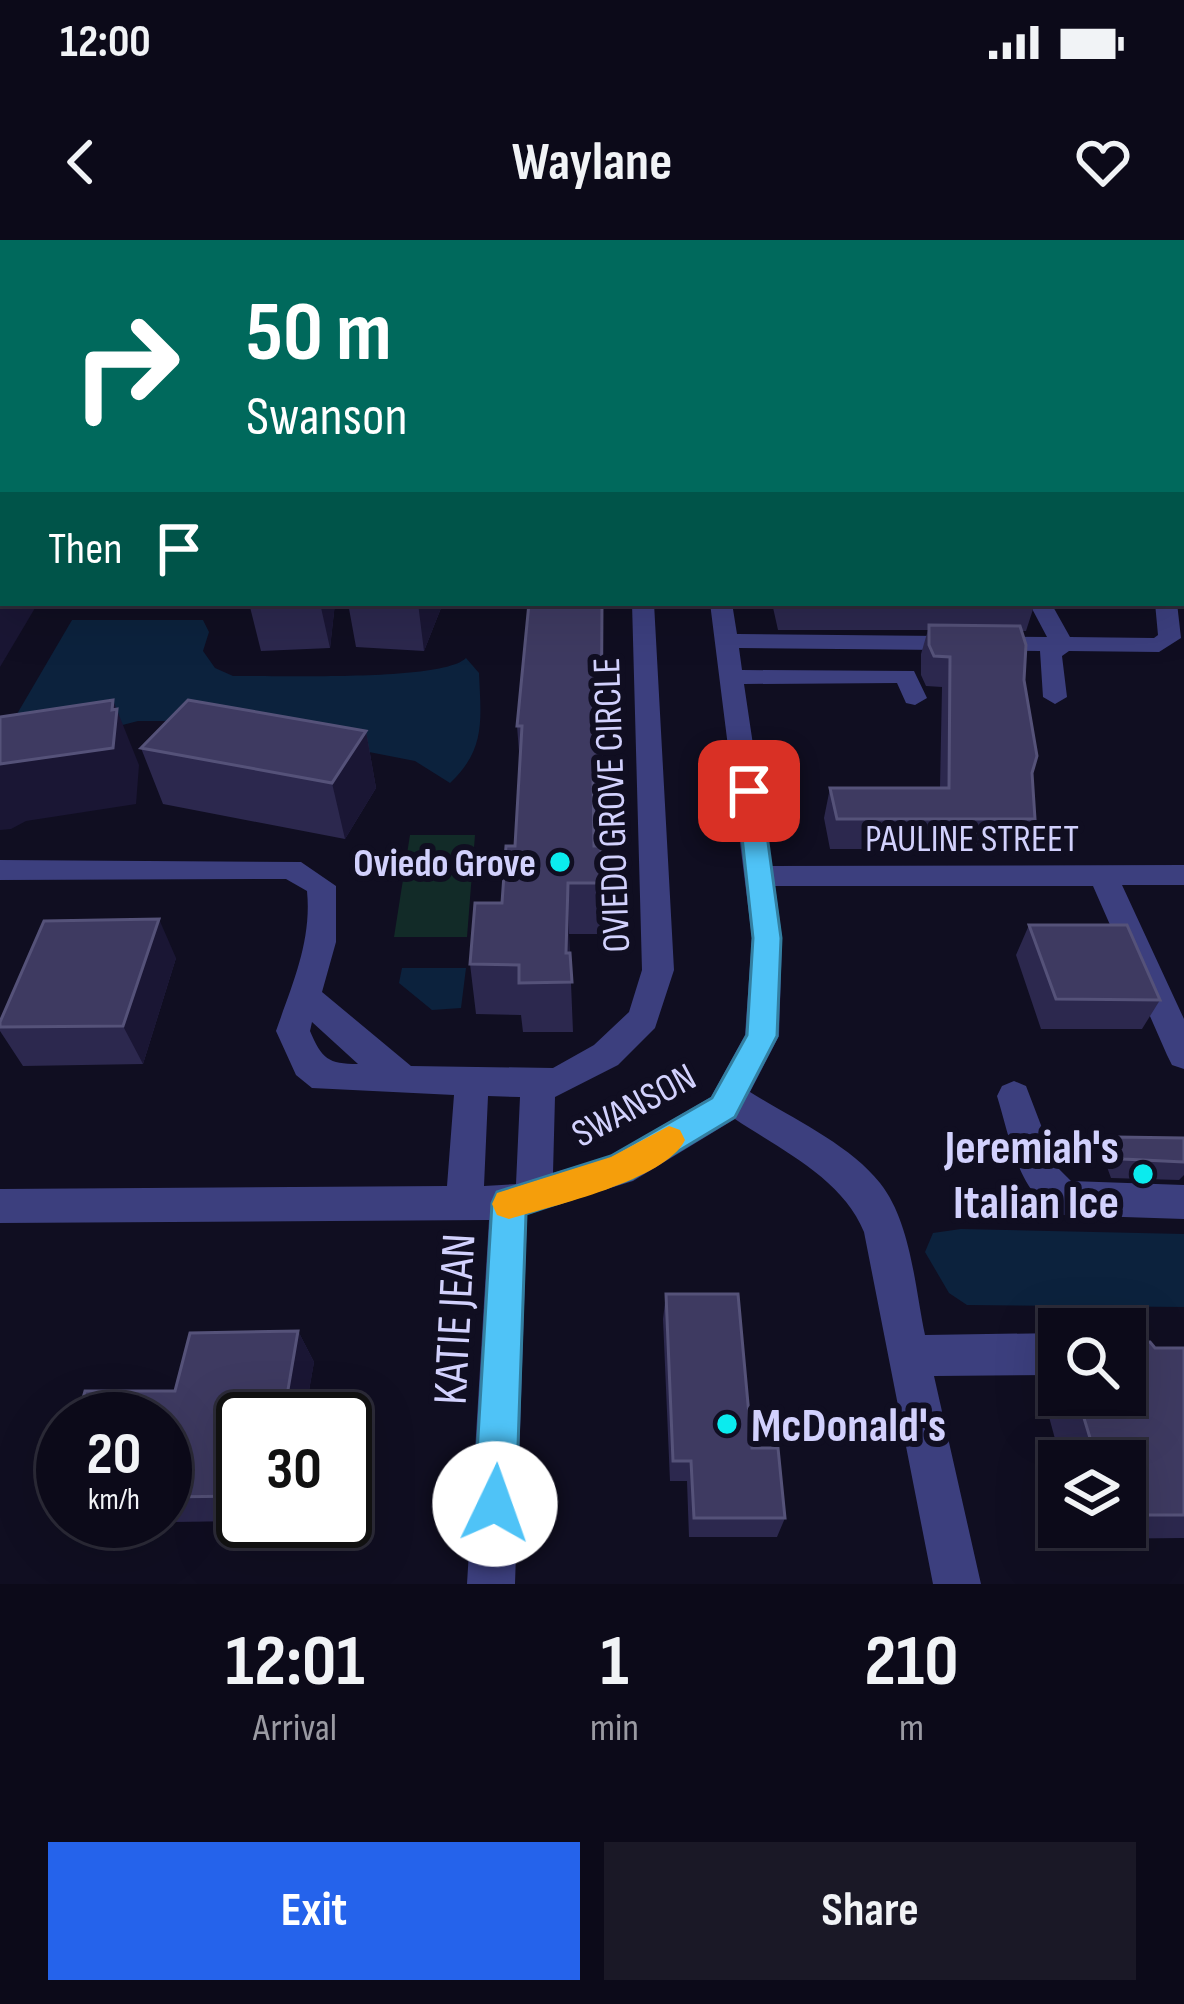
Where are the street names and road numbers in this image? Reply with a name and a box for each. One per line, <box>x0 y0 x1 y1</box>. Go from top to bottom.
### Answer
street label: OVIEDO GROVE CIRCLE <box>584 657 641 953</box>
street label: PAULINE STREET <box>865 816 1079 863</box>
street label: SWANSON <box>564 1054 704 1158</box>
street label: KATIE JEAN <box>423 1232 488 1406</box>

